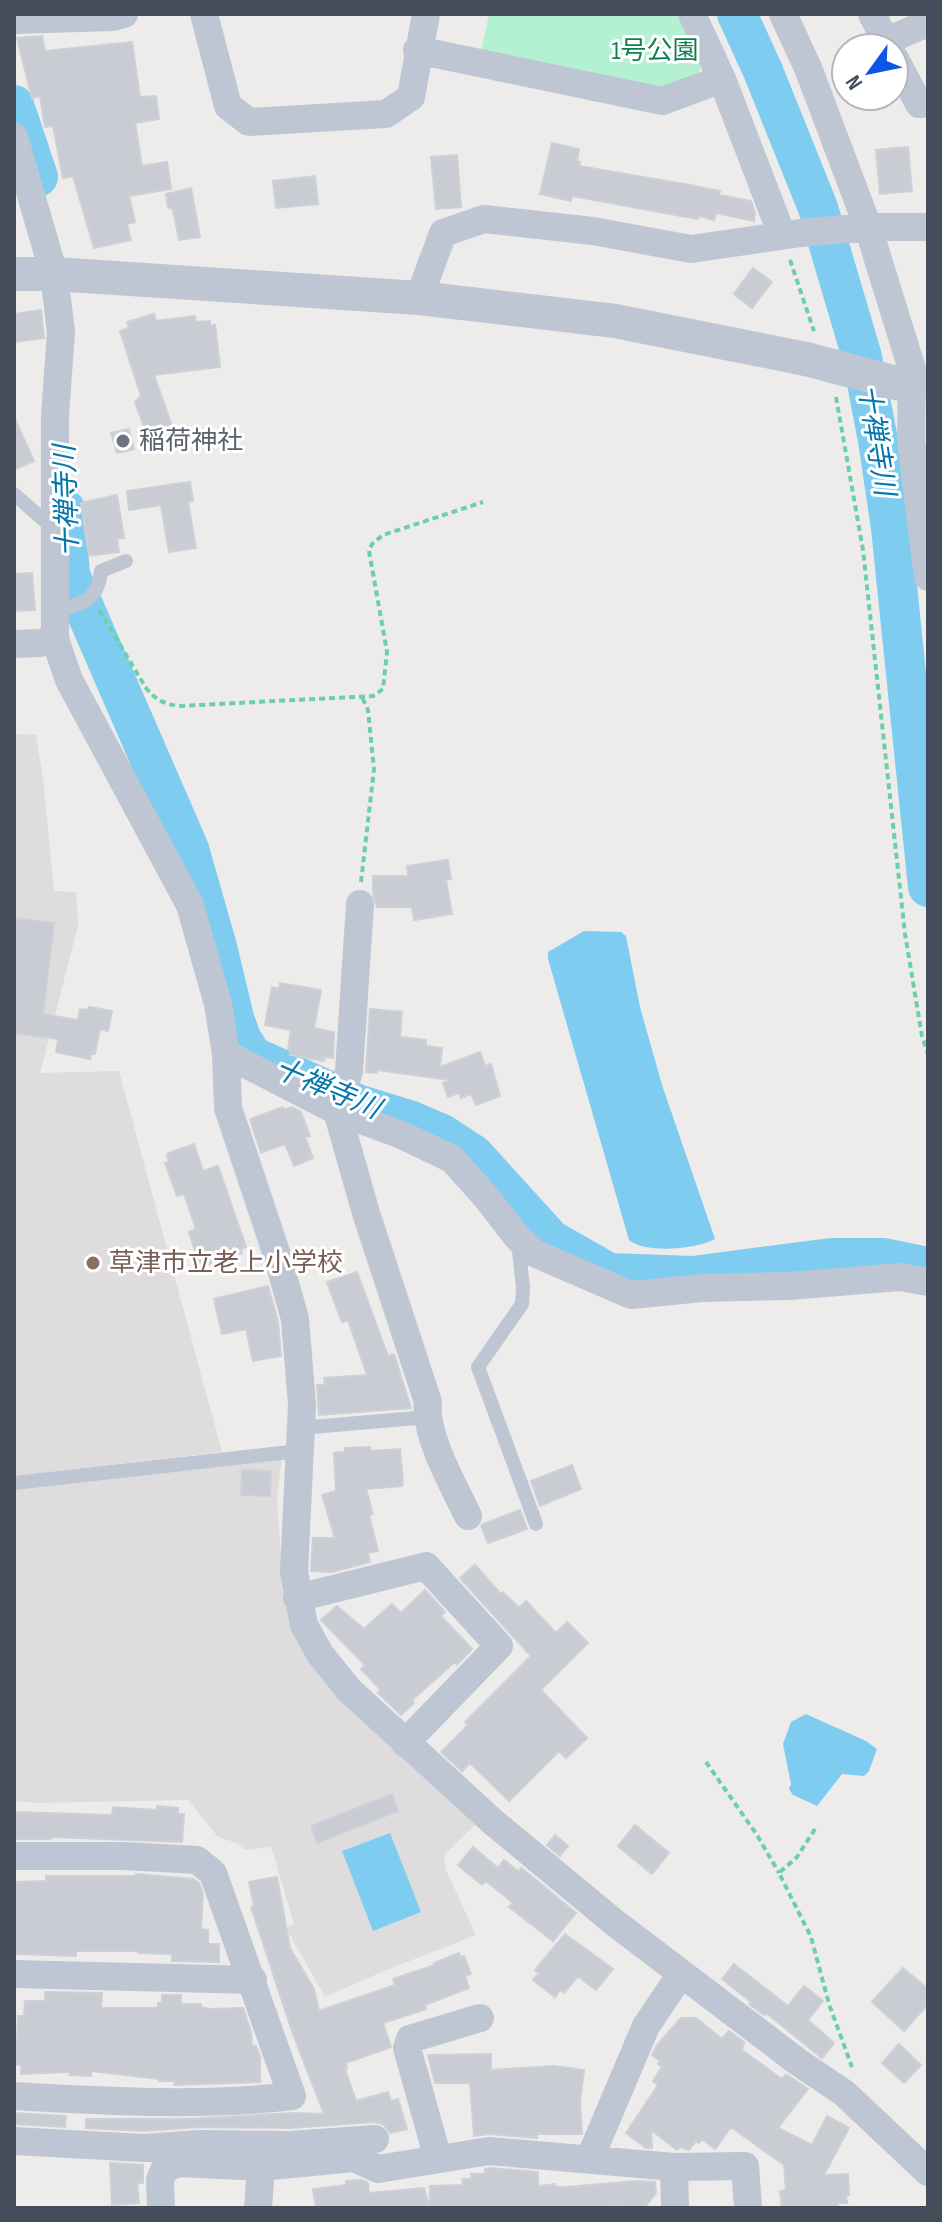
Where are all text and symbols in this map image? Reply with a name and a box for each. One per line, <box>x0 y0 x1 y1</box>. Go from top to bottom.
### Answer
north arrow <box>830 32 910 112</box>
park label: 1号公園 <box>611 36 699 67</box>
text: N <box>840 70 869 94</box>
water label: 十禅寺川 <box>851 382 902 501</box>
place label: 稲荷神社 <box>139 426 243 457</box>
marker: 稲荷神社 <box>114 432 132 450</box>
water label: 十禅寺川 <box>48 441 85 558</box>
water label: 十禅寺川 <box>269 1052 388 1127</box>
place label: 草津市立老上小学校 <box>109 1248 343 1279</box>
marker: 草津市立老上小学校 <box>84 1254 102 1272</box>

